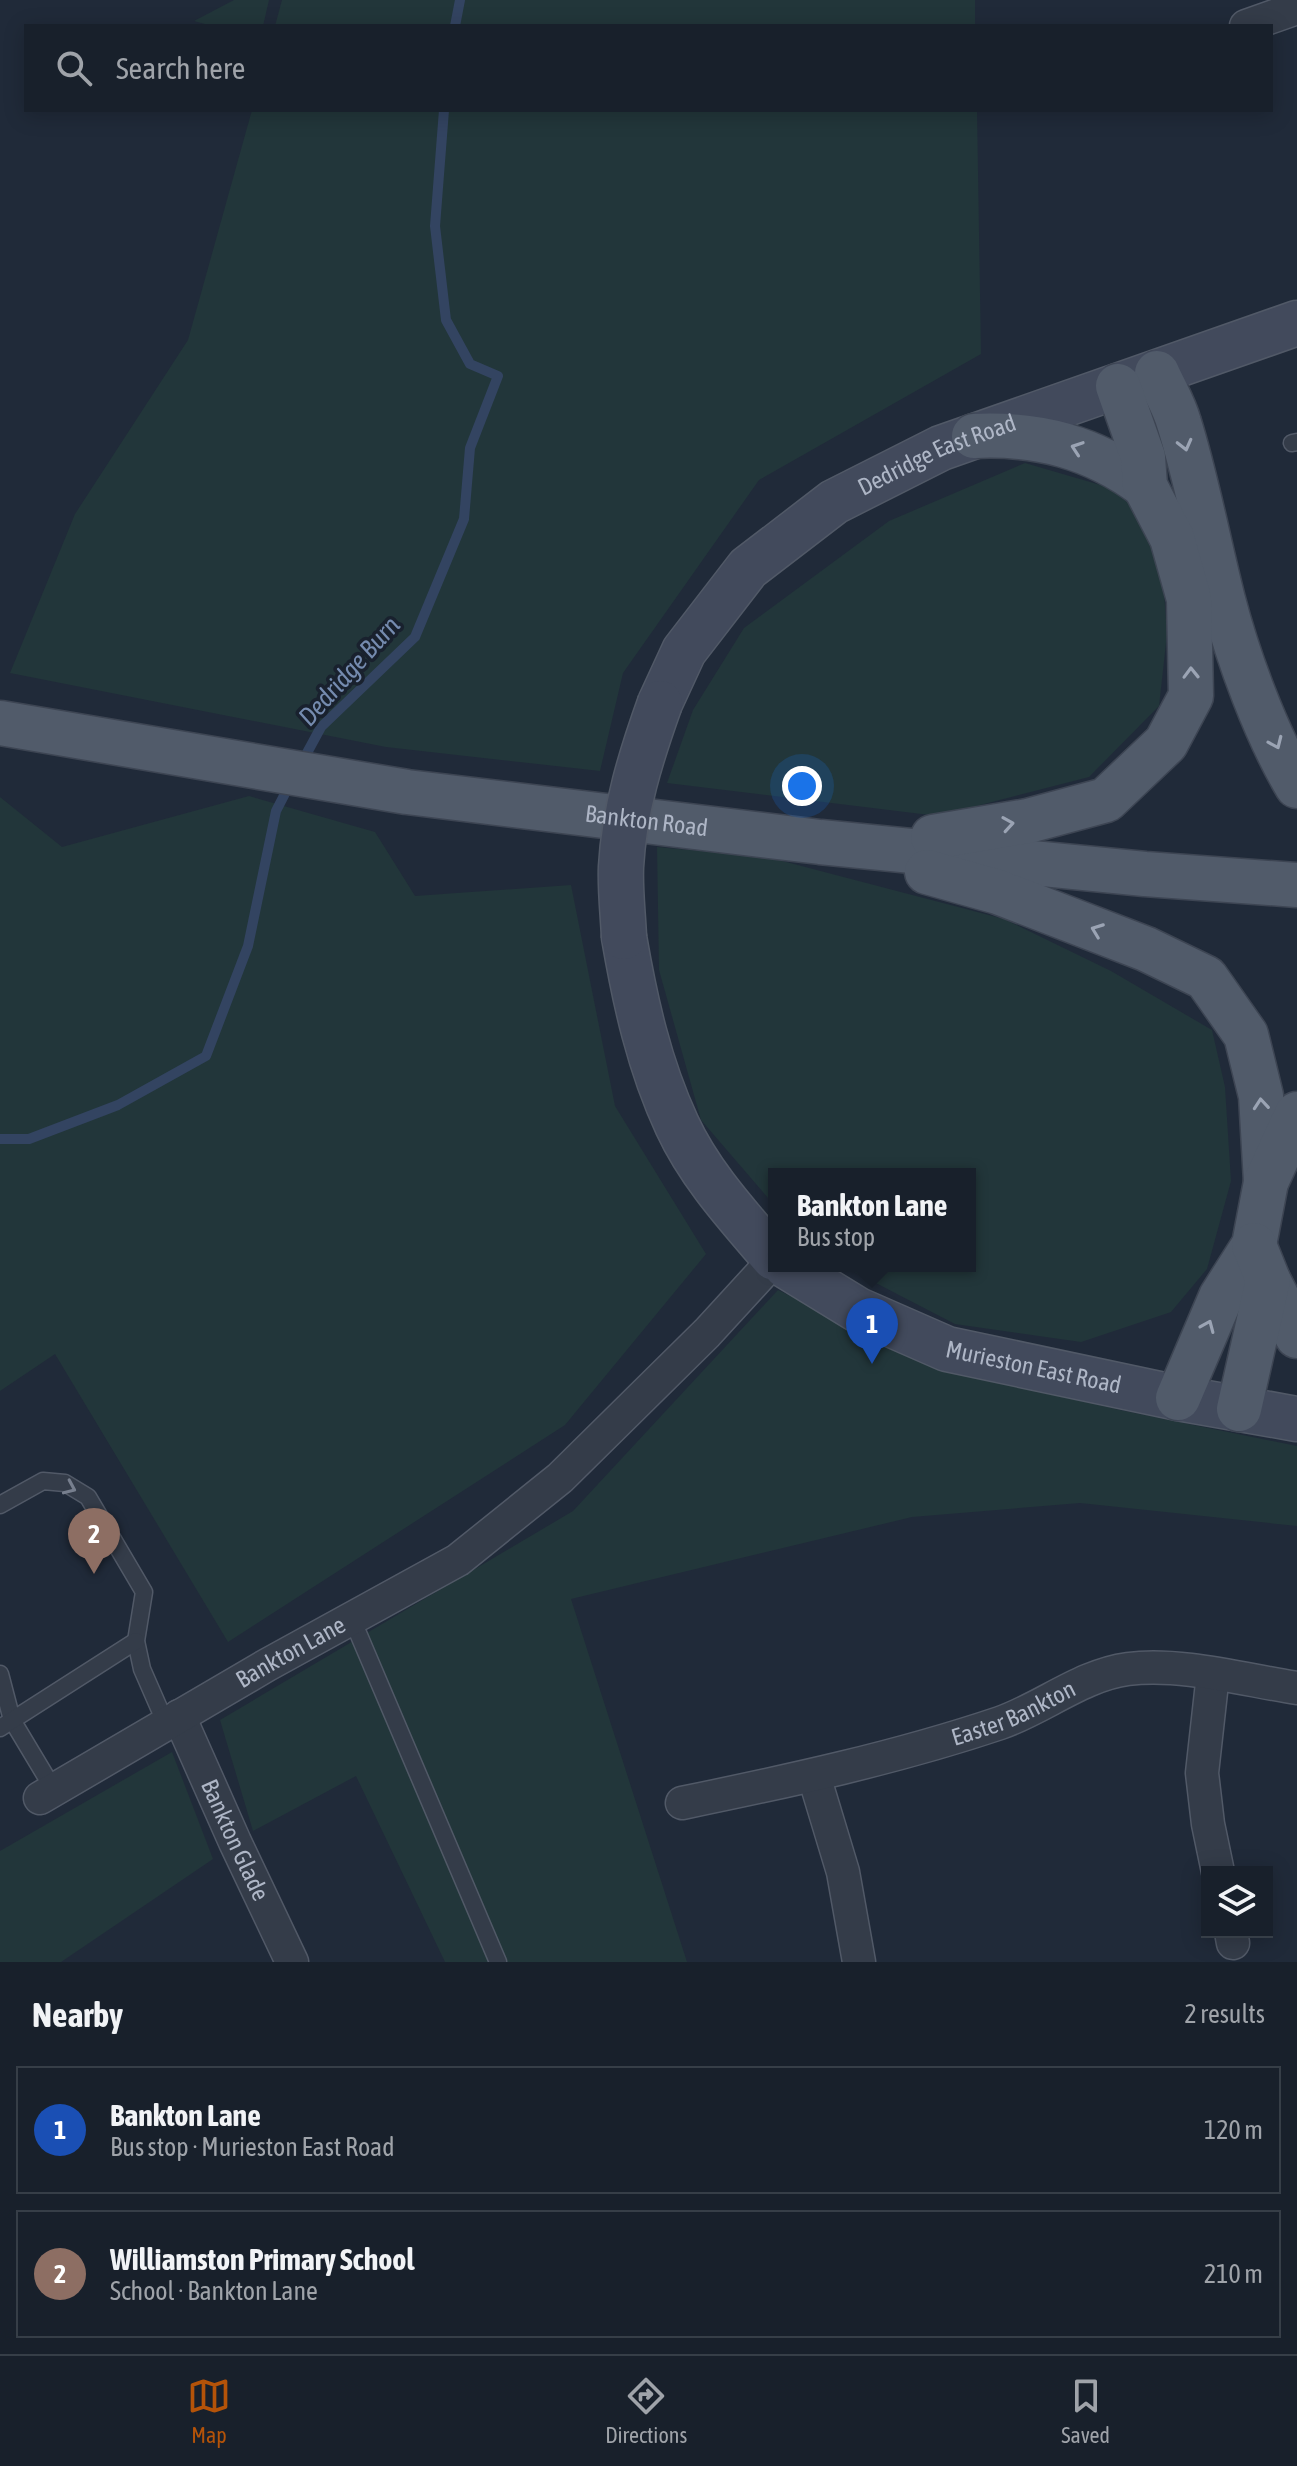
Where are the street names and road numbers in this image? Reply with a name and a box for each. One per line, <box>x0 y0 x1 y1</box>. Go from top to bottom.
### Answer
street label: Dedridge East Road <box>853 409 1019 501</box>
street label: Bankton Road <box>584 800 709 841</box>
street label: Murieston East Road <box>943 1335 1124 1399</box>
street label: Bankton Lane <box>231 1611 350 1693</box>
street label: Easter Bankton <box>948 1675 1080 1751</box>
street label: Bankton Glade <box>196 1775 275 1905</box>

